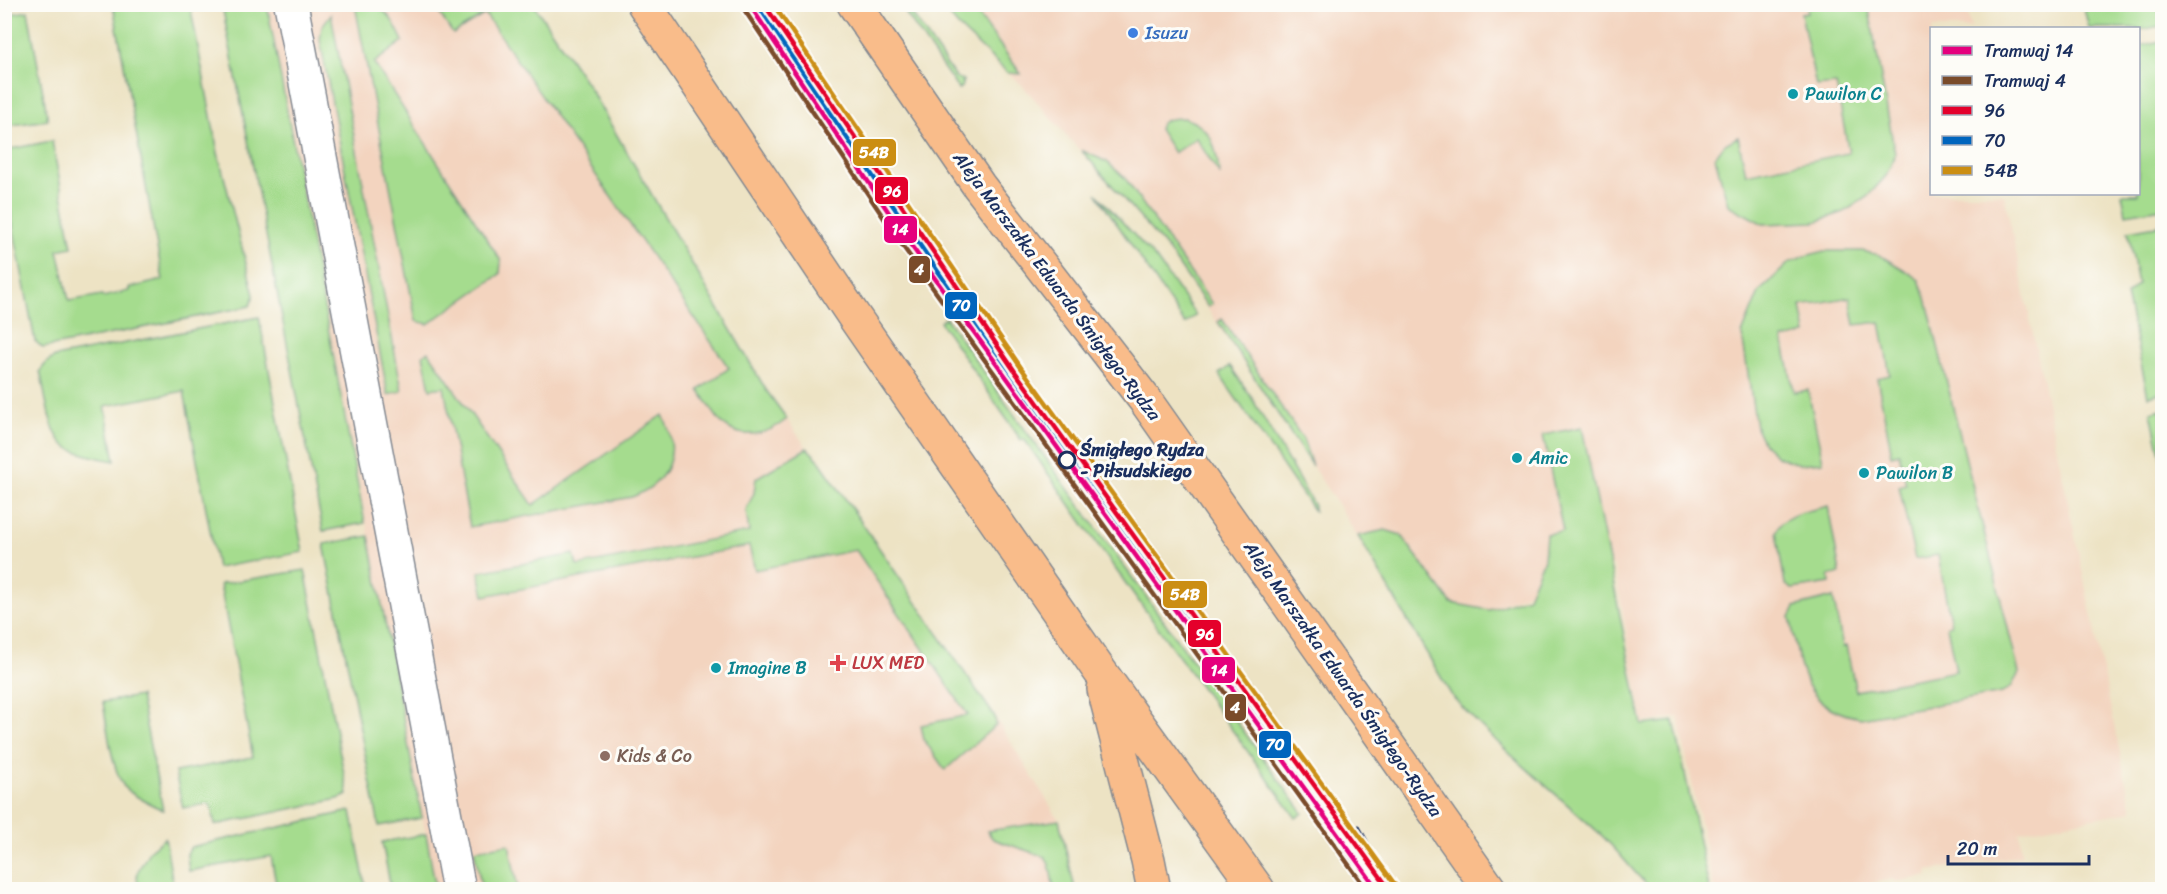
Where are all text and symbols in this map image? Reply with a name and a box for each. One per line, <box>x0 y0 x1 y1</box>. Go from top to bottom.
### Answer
place label: Isuzu <box>1144 17 1189 49</box>
marker: Isuzu <box>1126 26 1140 40</box>
legend <box>1930 27 2140 195</box>
text: Tramwaj 14 <box>1984 35 2074 67</box>
text: Tramwaj 4 <box>1984 65 2066 97</box>
place label: Pawilon C <box>1805 78 1883 110</box>
marker: Pawilon C <box>1786 87 1800 101</box>
text: 96 <box>1984 95 2005 127</box>
text: 70 <box>1984 125 2006 157</box>
line badge: 54B <box>852 138 897 167</box>
text: 54B <box>859 138 890 167</box>
street label: Aleja Marszałka Edwarda Śmigłego-Rydza <box>944 143 1170 429</box>
text: 54B <box>1984 155 2018 187</box>
line badge: 96 <box>874 176 909 205</box>
text: 96 <box>883 177 901 206</box>
line badge: 14 <box>883 215 918 244</box>
text: 14 <box>892 215 908 244</box>
line badge: 4 <box>908 255 931 284</box>
text: 4 <box>913 255 924 284</box>
line badge: 70 <box>944 291 978 320</box>
text: 70 <box>951 291 971 320</box>
place label: Śmigłego Rydza - Piłsudskiego <box>1079 434 1204 487</box>
place label: Amic <box>1528 442 1569 474</box>
marker: Śmigłego Rydza - Piłsudskiego <box>1058 451 1076 469</box>
marker: Amic <box>1510 451 1524 465</box>
place label: Pawilon B <box>1876 457 1953 489</box>
marker: Pawilon B <box>1857 466 1871 480</box>
street label: Aleja Marszałka Edwarda Śmigłego-Rydza <box>1234 533 1452 825</box>
line badge: 54B <box>1162 580 1208 609</box>
text: 54B <box>1170 580 1201 609</box>
line badge: 96 <box>1187 619 1222 648</box>
text: 96 <box>1196 620 1214 649</box>
place label: LUX MED <box>852 647 924 679</box>
place label: Imagine B <box>727 652 807 684</box>
marker: LUX MED <box>829 654 847 672</box>
line badge: 14 <box>1201 656 1236 684</box>
text: 14 <box>1211 656 1227 685</box>
marker: Imagine B <box>709 661 723 675</box>
line badge: 4 <box>1224 693 1247 722</box>
text: 4 <box>1229 693 1240 722</box>
line badge: 70 <box>1258 730 1292 759</box>
text: 70 <box>1265 730 1285 759</box>
place label: Kids & Co <box>617 740 692 772</box>
marker: Kids & Co <box>598 749 612 763</box>
scale bar <box>1948 828 2089 866</box>
text: 20 m <box>1957 833 1997 865</box>

